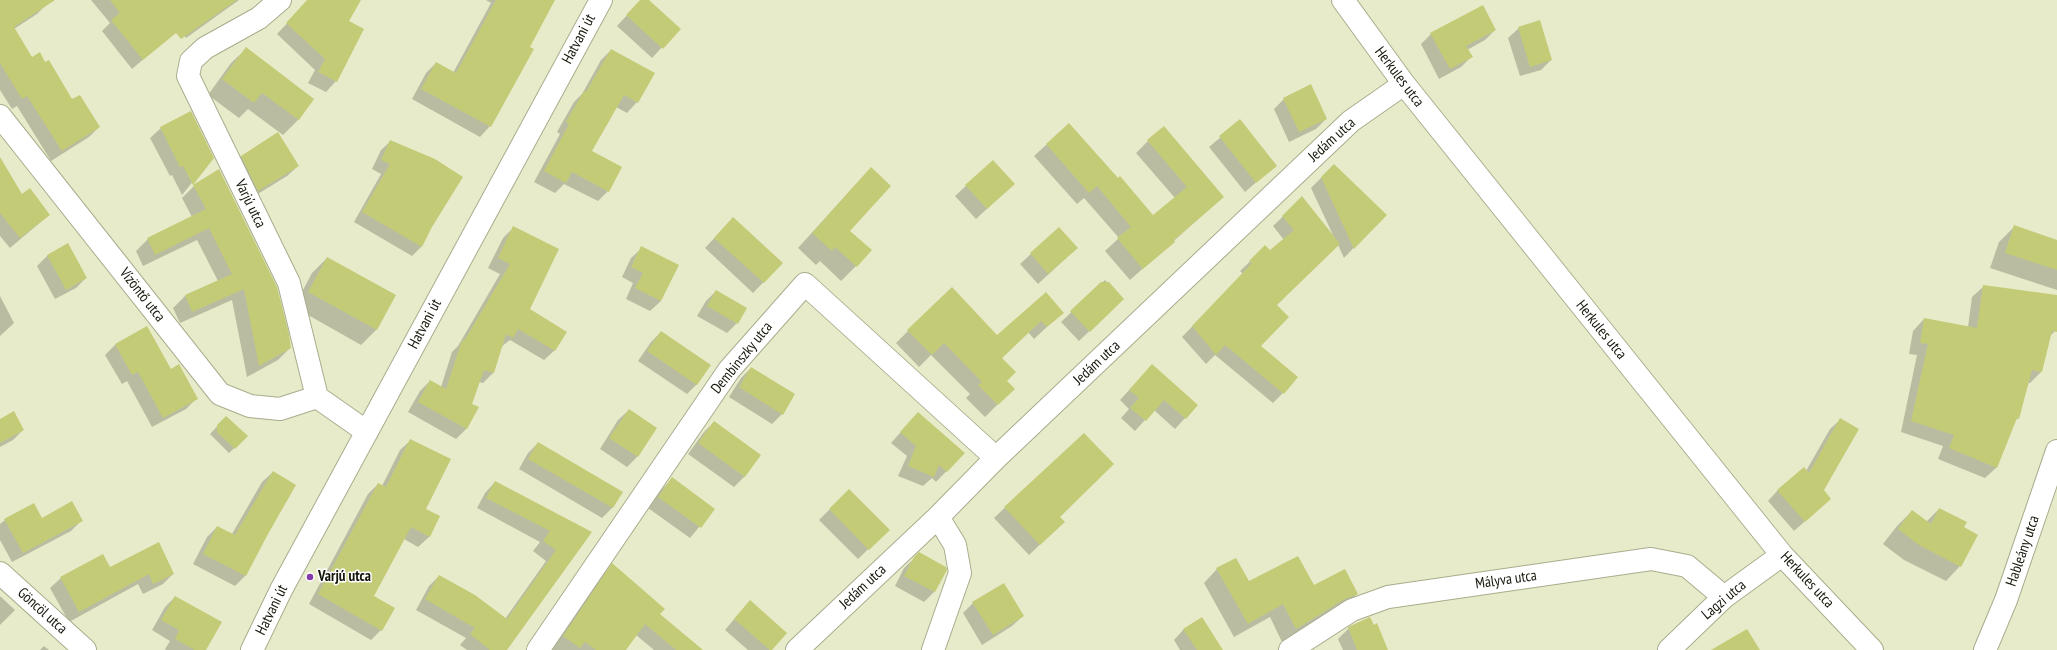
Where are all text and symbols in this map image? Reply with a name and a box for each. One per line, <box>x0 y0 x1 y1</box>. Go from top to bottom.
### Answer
street label: Hatvani út <box>558 11 600 67</box>
street label: Herkules utca <box>1371 43 1427 111</box>
street label: Jedám utca <box>1305 114 1359 166</box>
street label: Varjú utca <box>231 177 269 231</box>
street label: Vízöntő utca <box>115 264 169 326</box>
street label: Hatvani út <box>404 296 446 352</box>
street label: Herkules utca <box>1572 297 1630 363</box>
street label: Dembinszky utca <box>708 318 776 398</box>
street label: Jedám utca <box>1070 337 1124 389</box>
street label: Hableány utca <box>2003 513 2043 589</box>
street label: Herkules utca <box>1776 548 1838 612</box>
street label: Jedám utca <box>836 561 890 613</box>
street label: Mályva utca <box>1474 567 1538 593</box>
place label: Varjú utca <box>318 568 371 586</box>
marker: Varjú utca <box>305 572 315 582</box>
street label: Lagzi utca <box>1698 576 1750 624</box>
street label: Hatvani út <box>252 582 292 638</box>
street label: Göncöl utca <box>13 584 71 638</box>

